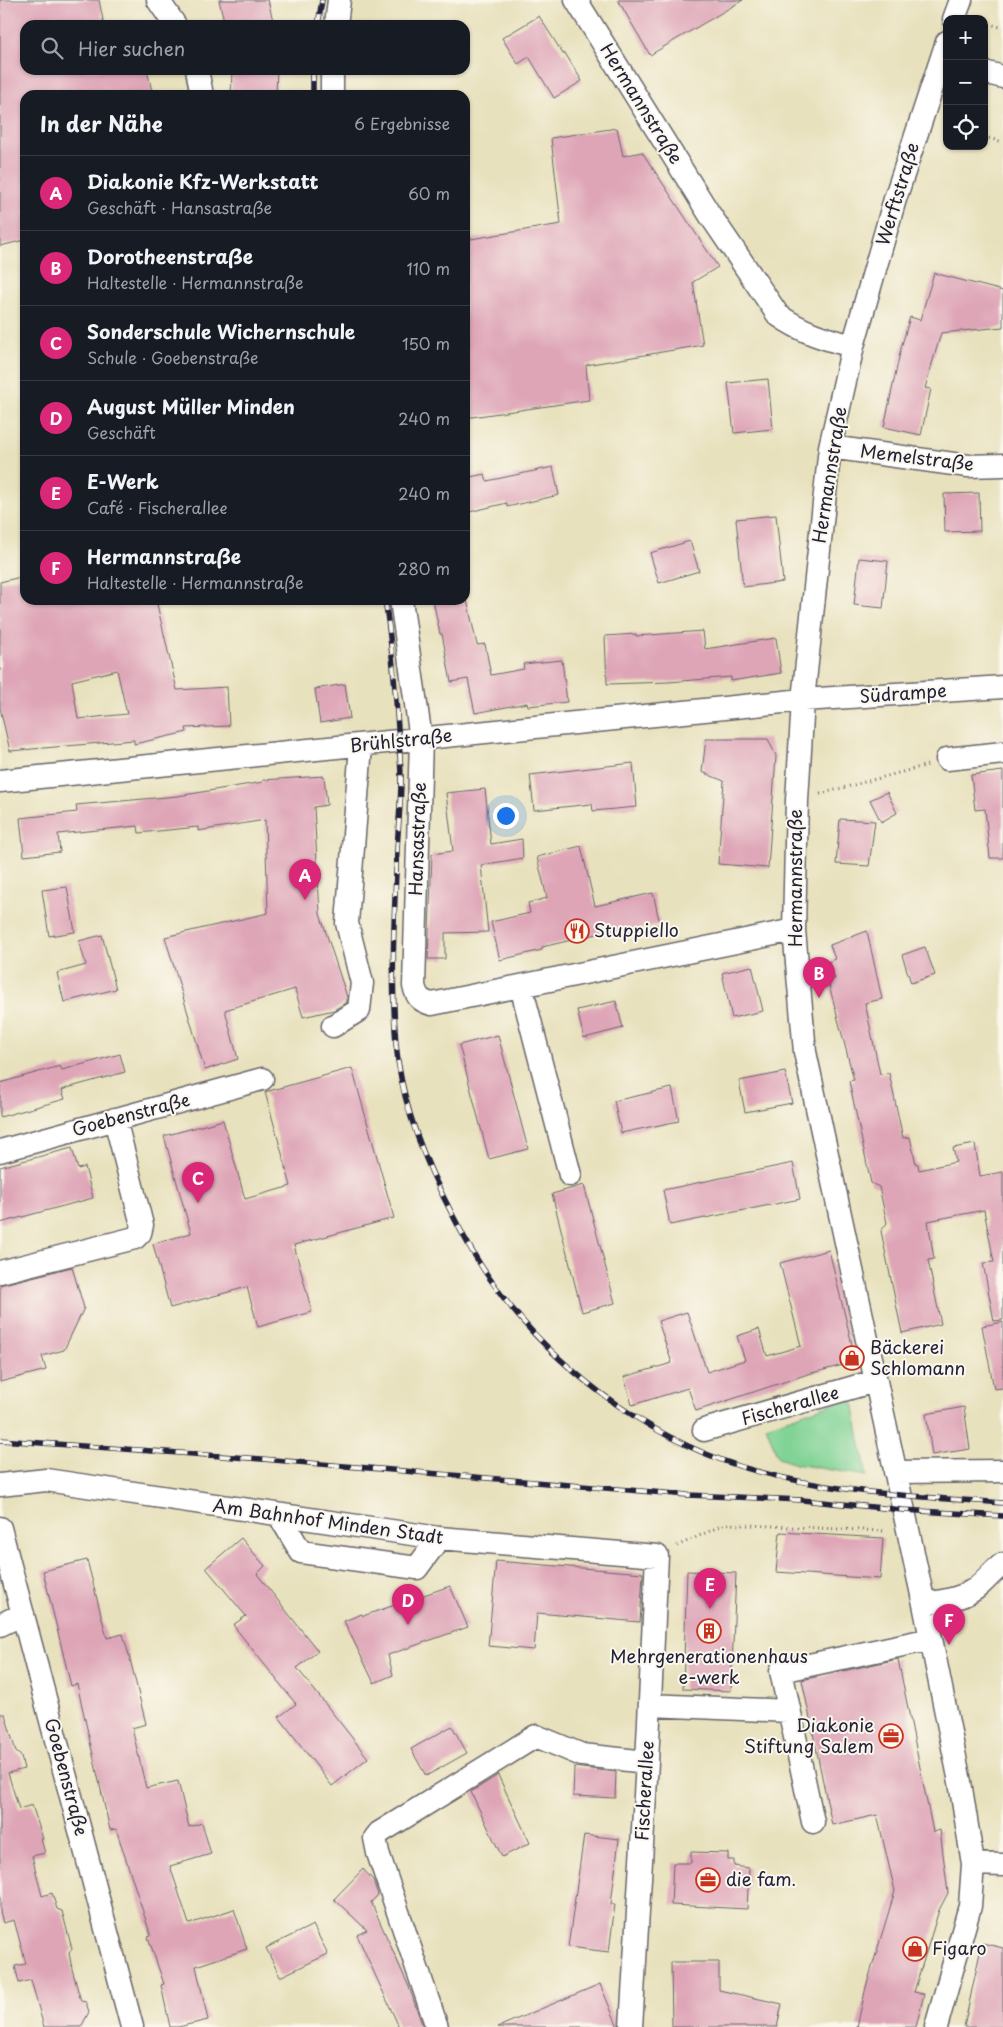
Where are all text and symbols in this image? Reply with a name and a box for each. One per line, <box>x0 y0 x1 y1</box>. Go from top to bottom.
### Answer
map controls <box>943 15 988 150</box>
button: + <box>943 15 988 60</box>
search box <box>20 20 470 75</box>
icon: search <box>38 34 66 62</box>
text: Hier suchen <box>78 34 185 62</box>
street label: Hermannstraße <box>594 38 690 169</box>
button: − <box>943 60 988 105</box>
button: locate <box>943 105 988 150</box>
text: In der Nähe <box>40 107 162 139</box>
text: 6 Ergebnisse <box>354 111 450 135</box>
street label: Werftstraße <box>868 139 925 248</box>
text: Diakonie Kfz-Werkstatt <box>87 167 319 195</box>
text: A <box>50 181 62 205</box>
text: 60 m <box>408 181 450 205</box>
text: Geschäft · Hansastraße <box>87 195 272 219</box>
text: Dorotheenstraße <box>87 242 253 270</box>
text: B <box>51 256 61 280</box>
text: 110 m <box>407 256 450 280</box>
text: Haltestelle · Hermannstraße <box>87 270 303 294</box>
text: Sonderschule Wichernschule <box>87 317 355 345</box>
text: C <box>50 331 62 355</box>
text: 150 m <box>402 331 450 355</box>
text: Schule · Goebenstraße <box>87 345 258 369</box>
text: August Müller Minden <box>87 392 295 420</box>
street label: Hermannstraße <box>804 405 853 545</box>
text: D <box>50 406 62 430</box>
text: 240 m <box>398 406 450 430</box>
text: Geschäft <box>87 420 156 444</box>
street label: Memelstraße <box>859 436 976 477</box>
text: E-Werk <box>87 467 159 495</box>
text: E <box>51 481 61 505</box>
text: 240 m <box>398 481 450 505</box>
text: Café · Fischerallee <box>87 495 227 519</box>
text: Hermannstraße <box>87 542 241 570</box>
text: F <box>51 556 61 580</box>
text: 280 m <box>398 556 450 580</box>
text: Haltestelle · Hermannstraße <box>87 570 303 594</box>
street label: Südrampe <box>858 676 947 709</box>
street label: Brühlstraße <box>348 721 453 758</box>
street label: Hansastraße <box>401 782 432 896</box>
your location <box>493 803 519 829</box>
street label: Hermannstraße <box>781 809 808 947</box>
pin: A <box>289 859 321 900</box>
place label: Stuppiello <box>594 916 679 943</box>
restaurant icon: Stuppiello <box>564 918 590 944</box>
pin: B <box>803 957 835 998</box>
street label: Goebenstraße <box>69 1085 192 1142</box>
pin: C <box>182 1162 214 1203</box>
place label: Bäckerei Schlomann <box>870 1333 965 1381</box>
shop icon: Bäckerei Schlomann <box>839 1345 865 1371</box>
street label: Fischerallee <box>738 1378 841 1431</box>
street label: Am Bahnhof Minden Stadt <box>211 1491 445 1550</box>
pin: E <box>694 1568 726 1609</box>
pin: D <box>392 1584 424 1625</box>
pin: F <box>933 1604 965 1645</box>
building icon: Mehrgenerationenhaus e-werk <box>696 1618 722 1644</box>
place label: Mehrgenerationenhaus e-werk <box>610 1642 808 1690</box>
place label: Diakonie Stiftung Salem <box>744 1711 874 1759</box>
street label: Goebenstraße <box>39 1715 96 1838</box>
office icon: Diakonie Stiftung Salem <box>878 1723 904 1749</box>
street label: Fischerallee <box>627 1740 660 1842</box>
place label: die fam. <box>726 1865 796 1892</box>
office icon: die fam. <box>695 1867 721 1893</box>
place label: Figaro <box>932 1934 987 1961</box>
shop icon: Figaro <box>902 1936 928 1962</box>

